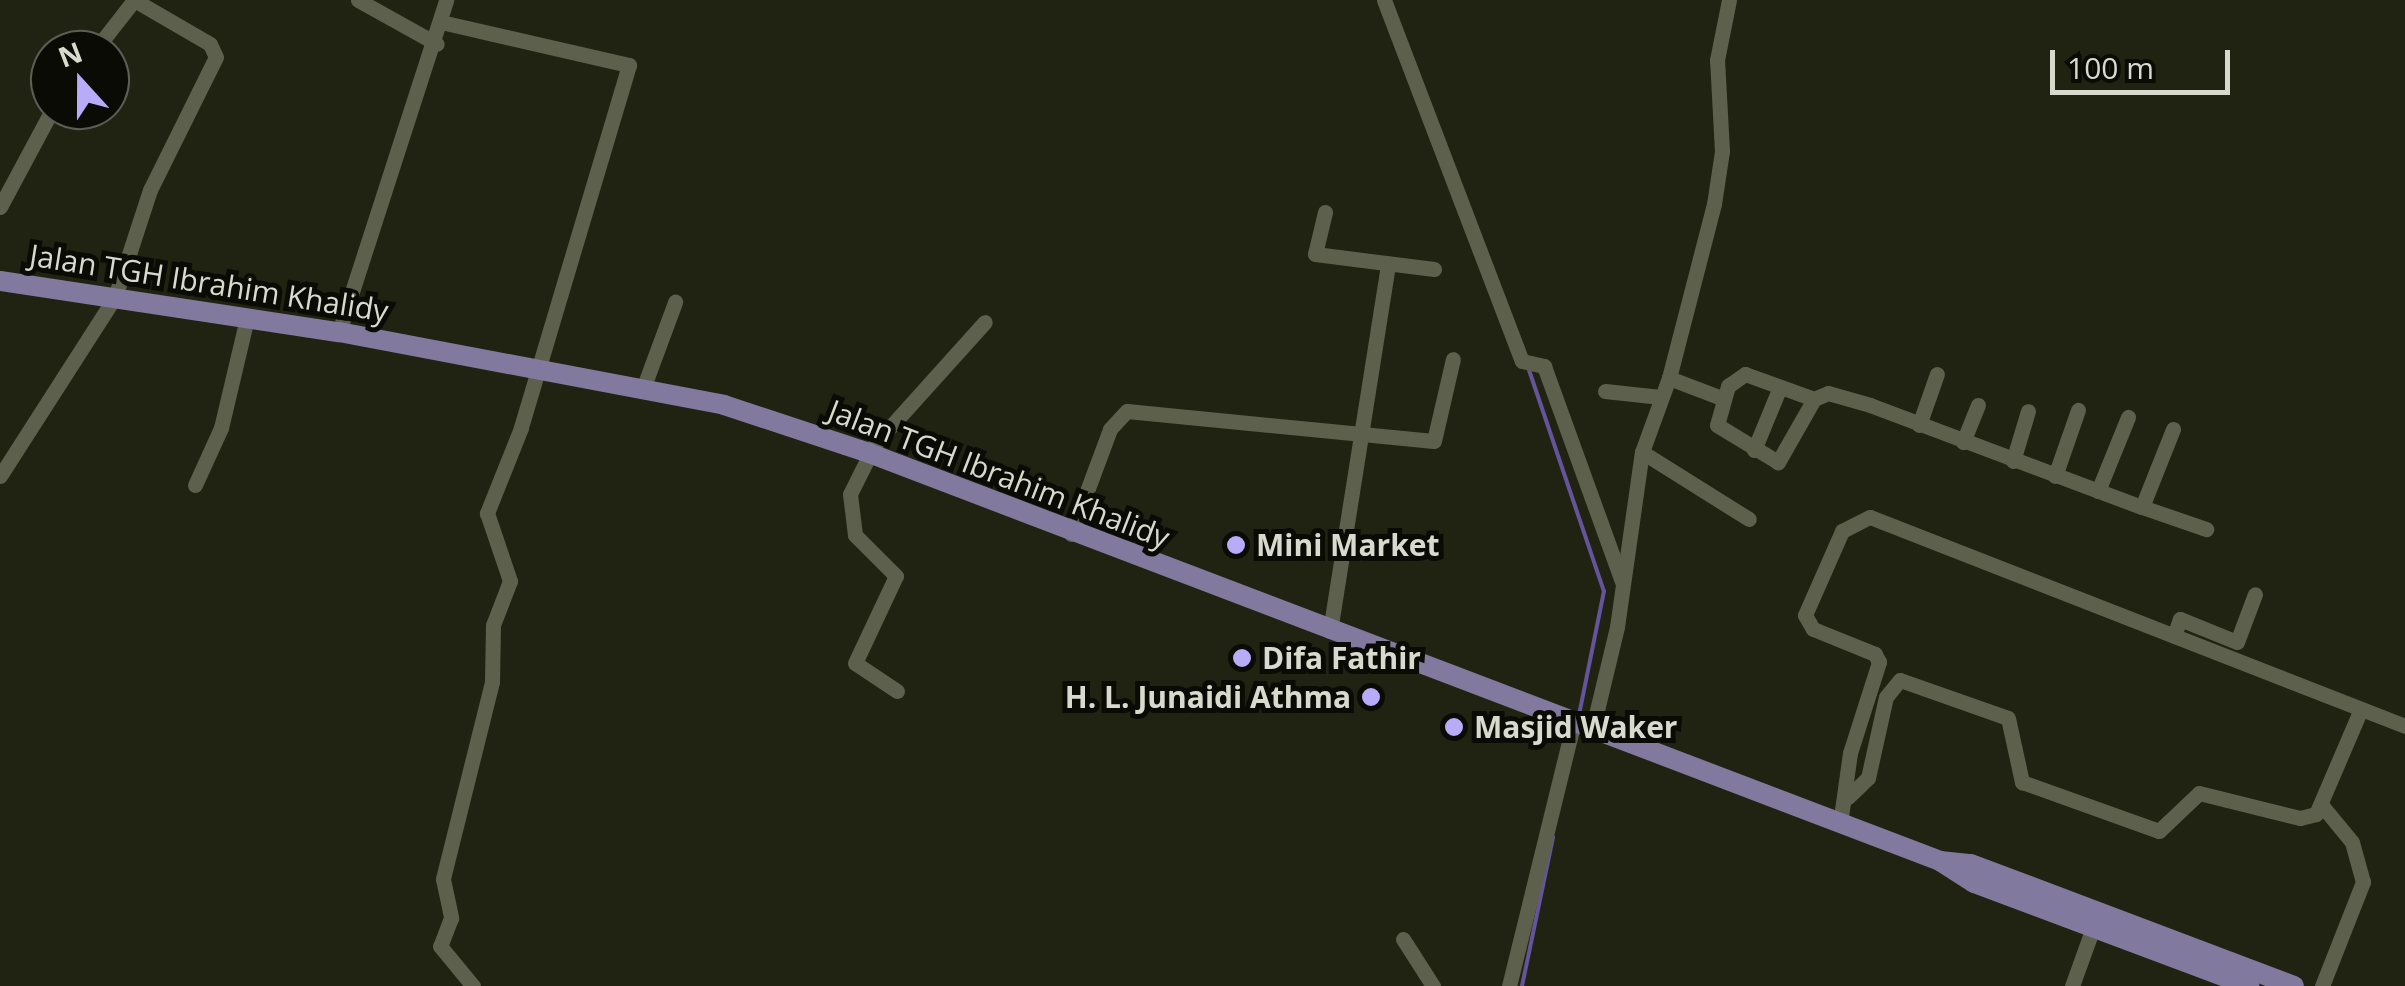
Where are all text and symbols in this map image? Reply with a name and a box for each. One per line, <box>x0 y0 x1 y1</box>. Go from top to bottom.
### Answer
north arrow <box>30 30 130 130</box>
scale bar <box>2055 30 2235 92</box>
text: N <box>53 32 87 76</box>
text: 100 m <box>2067 47 2154 88</box>
street label: Jalan TGH Ibrahim Khalidy <box>27 237 391 329</box>
street label: Jalan TGH Ibrahim Khalidy <box>823 392 1175 556</box>
place label: Mini Market <box>1256 527 1439 563</box>
marker: Mini Market <box>1225 534 1247 556</box>
place label: Difa Fathir <box>1262 640 1421 676</box>
marker: Difa Fathir <box>1231 647 1253 669</box>
place label: H. L. Junaidi Athma <box>1065 679 1351 715</box>
marker: H. L. Junaidi Athma <box>1360 686 1382 708</box>
place label: Masjid Waker <box>1474 709 1677 745</box>
marker: Masjid Waker <box>1443 716 1465 738</box>

